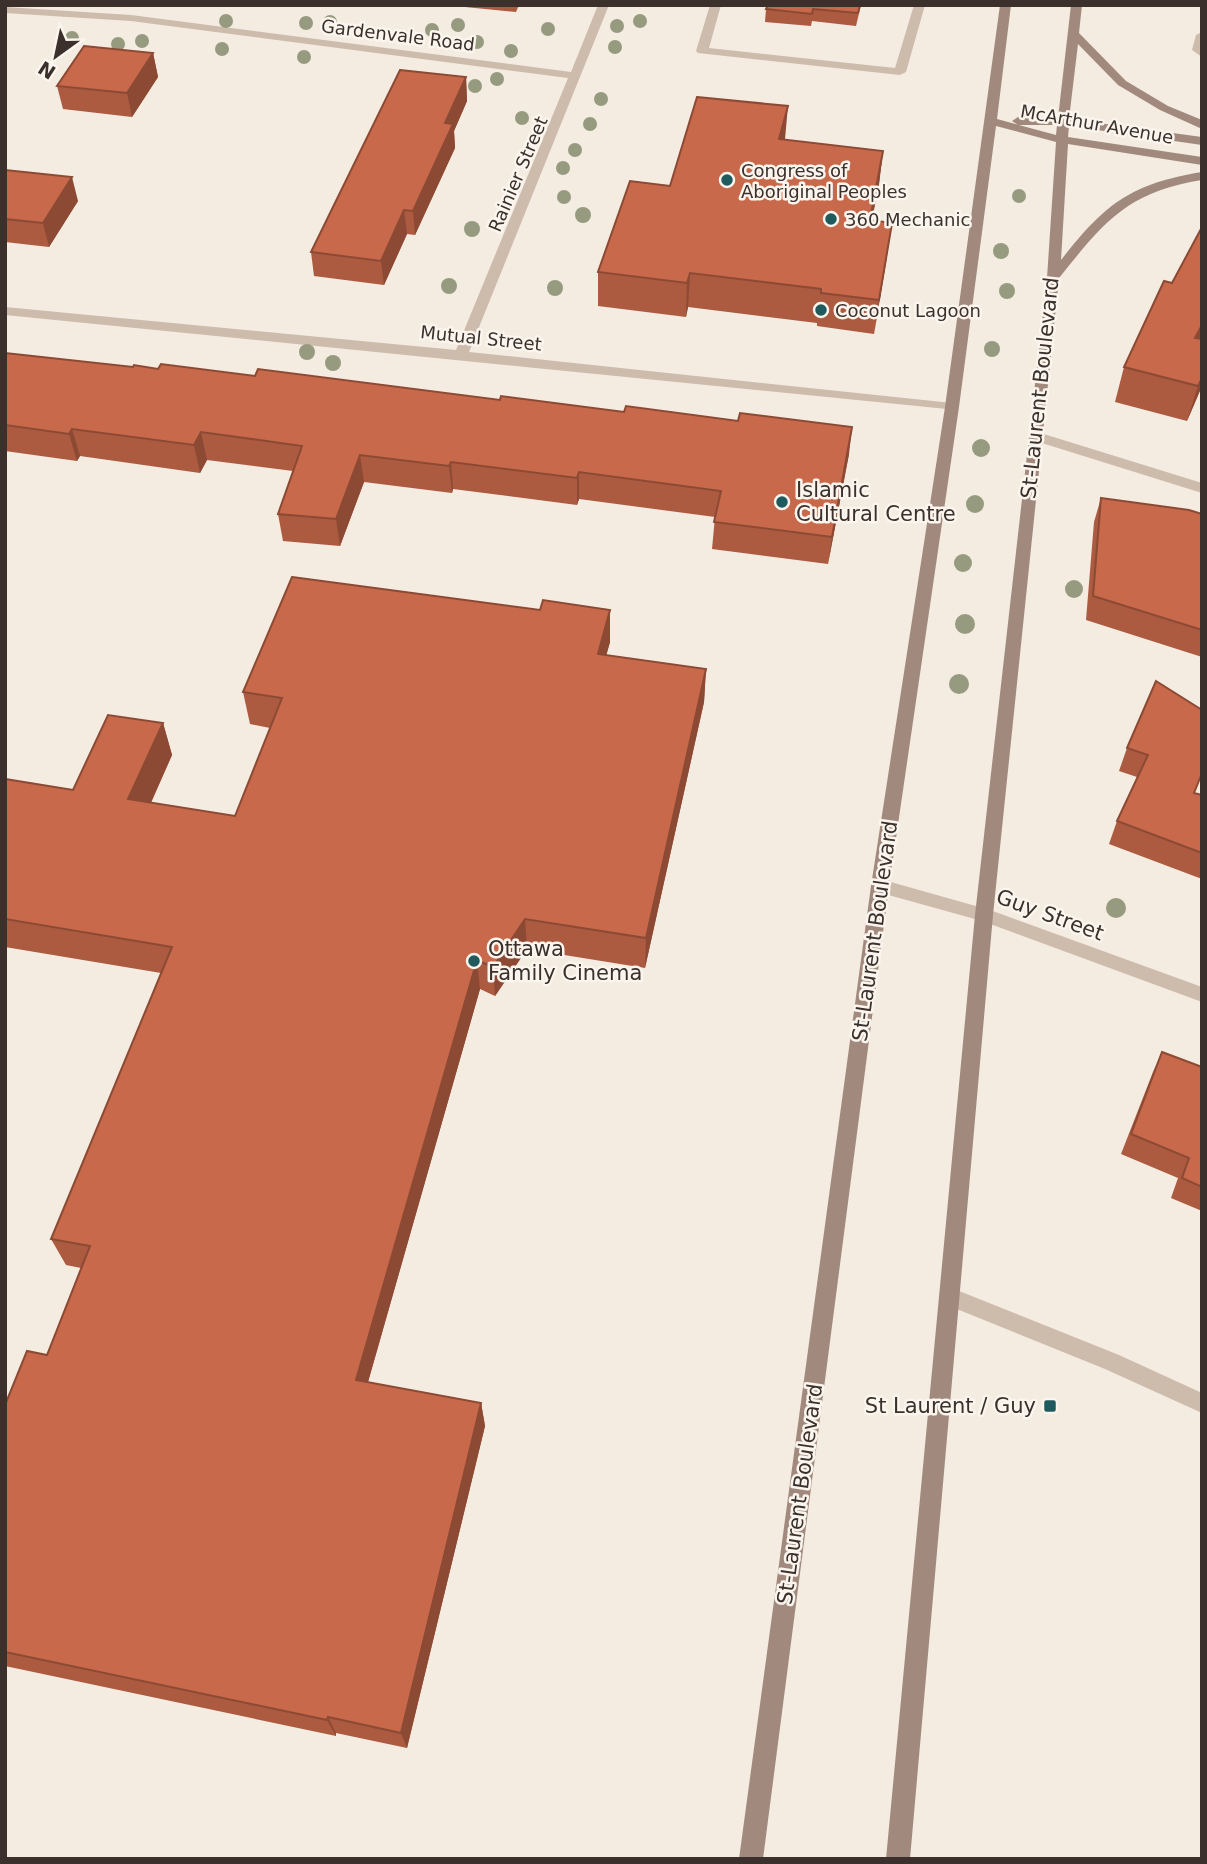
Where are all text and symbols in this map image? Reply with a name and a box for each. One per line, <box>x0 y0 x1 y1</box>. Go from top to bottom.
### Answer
street label: Gardenvale Road <box>320 15 476 55</box>
north arrow <box>21 21 91 91</box>
text: N <box>34 57 59 84</box>
street label: McArthur Avenue <box>1019 100 1175 148</box>
street label: Rainier Street <box>484 113 552 235</box>
place label: Congress of Aboriginal Peoples <box>741 160 907 202</box>
marker: Congress of Aboriginal Peoples <box>719 172 735 188</box>
place label: 360 Mechanic <box>845 209 970 230</box>
marker: 360 Mechanic <box>823 211 839 227</box>
street label: St-Laurent Boulevard <box>1016 276 1064 500</box>
place label: Coconut Lagoon <box>835 300 981 321</box>
marker: Coconut Lagoon <box>813 302 829 318</box>
street label: Mutual Street <box>419 321 543 355</box>
place label: Islamic Cultural Centre <box>796 478 956 526</box>
marker: Islamic Cultural Centre <box>774 494 790 510</box>
street label: St-Laurent Boulevard <box>848 819 902 1043</box>
street label: Guy Street <box>993 884 1107 946</box>
place label: Ottawa Family Cinema <box>488 937 642 985</box>
marker: Ottawa Family Cinema <box>466 953 482 969</box>
street label: St-Laurent Boulevard <box>773 1382 827 1606</box>
place label: St Laurent / Guy <box>865 1394 1036 1418</box>
marker: St Laurent / Guy <box>1042 1398 1058 1414</box>

